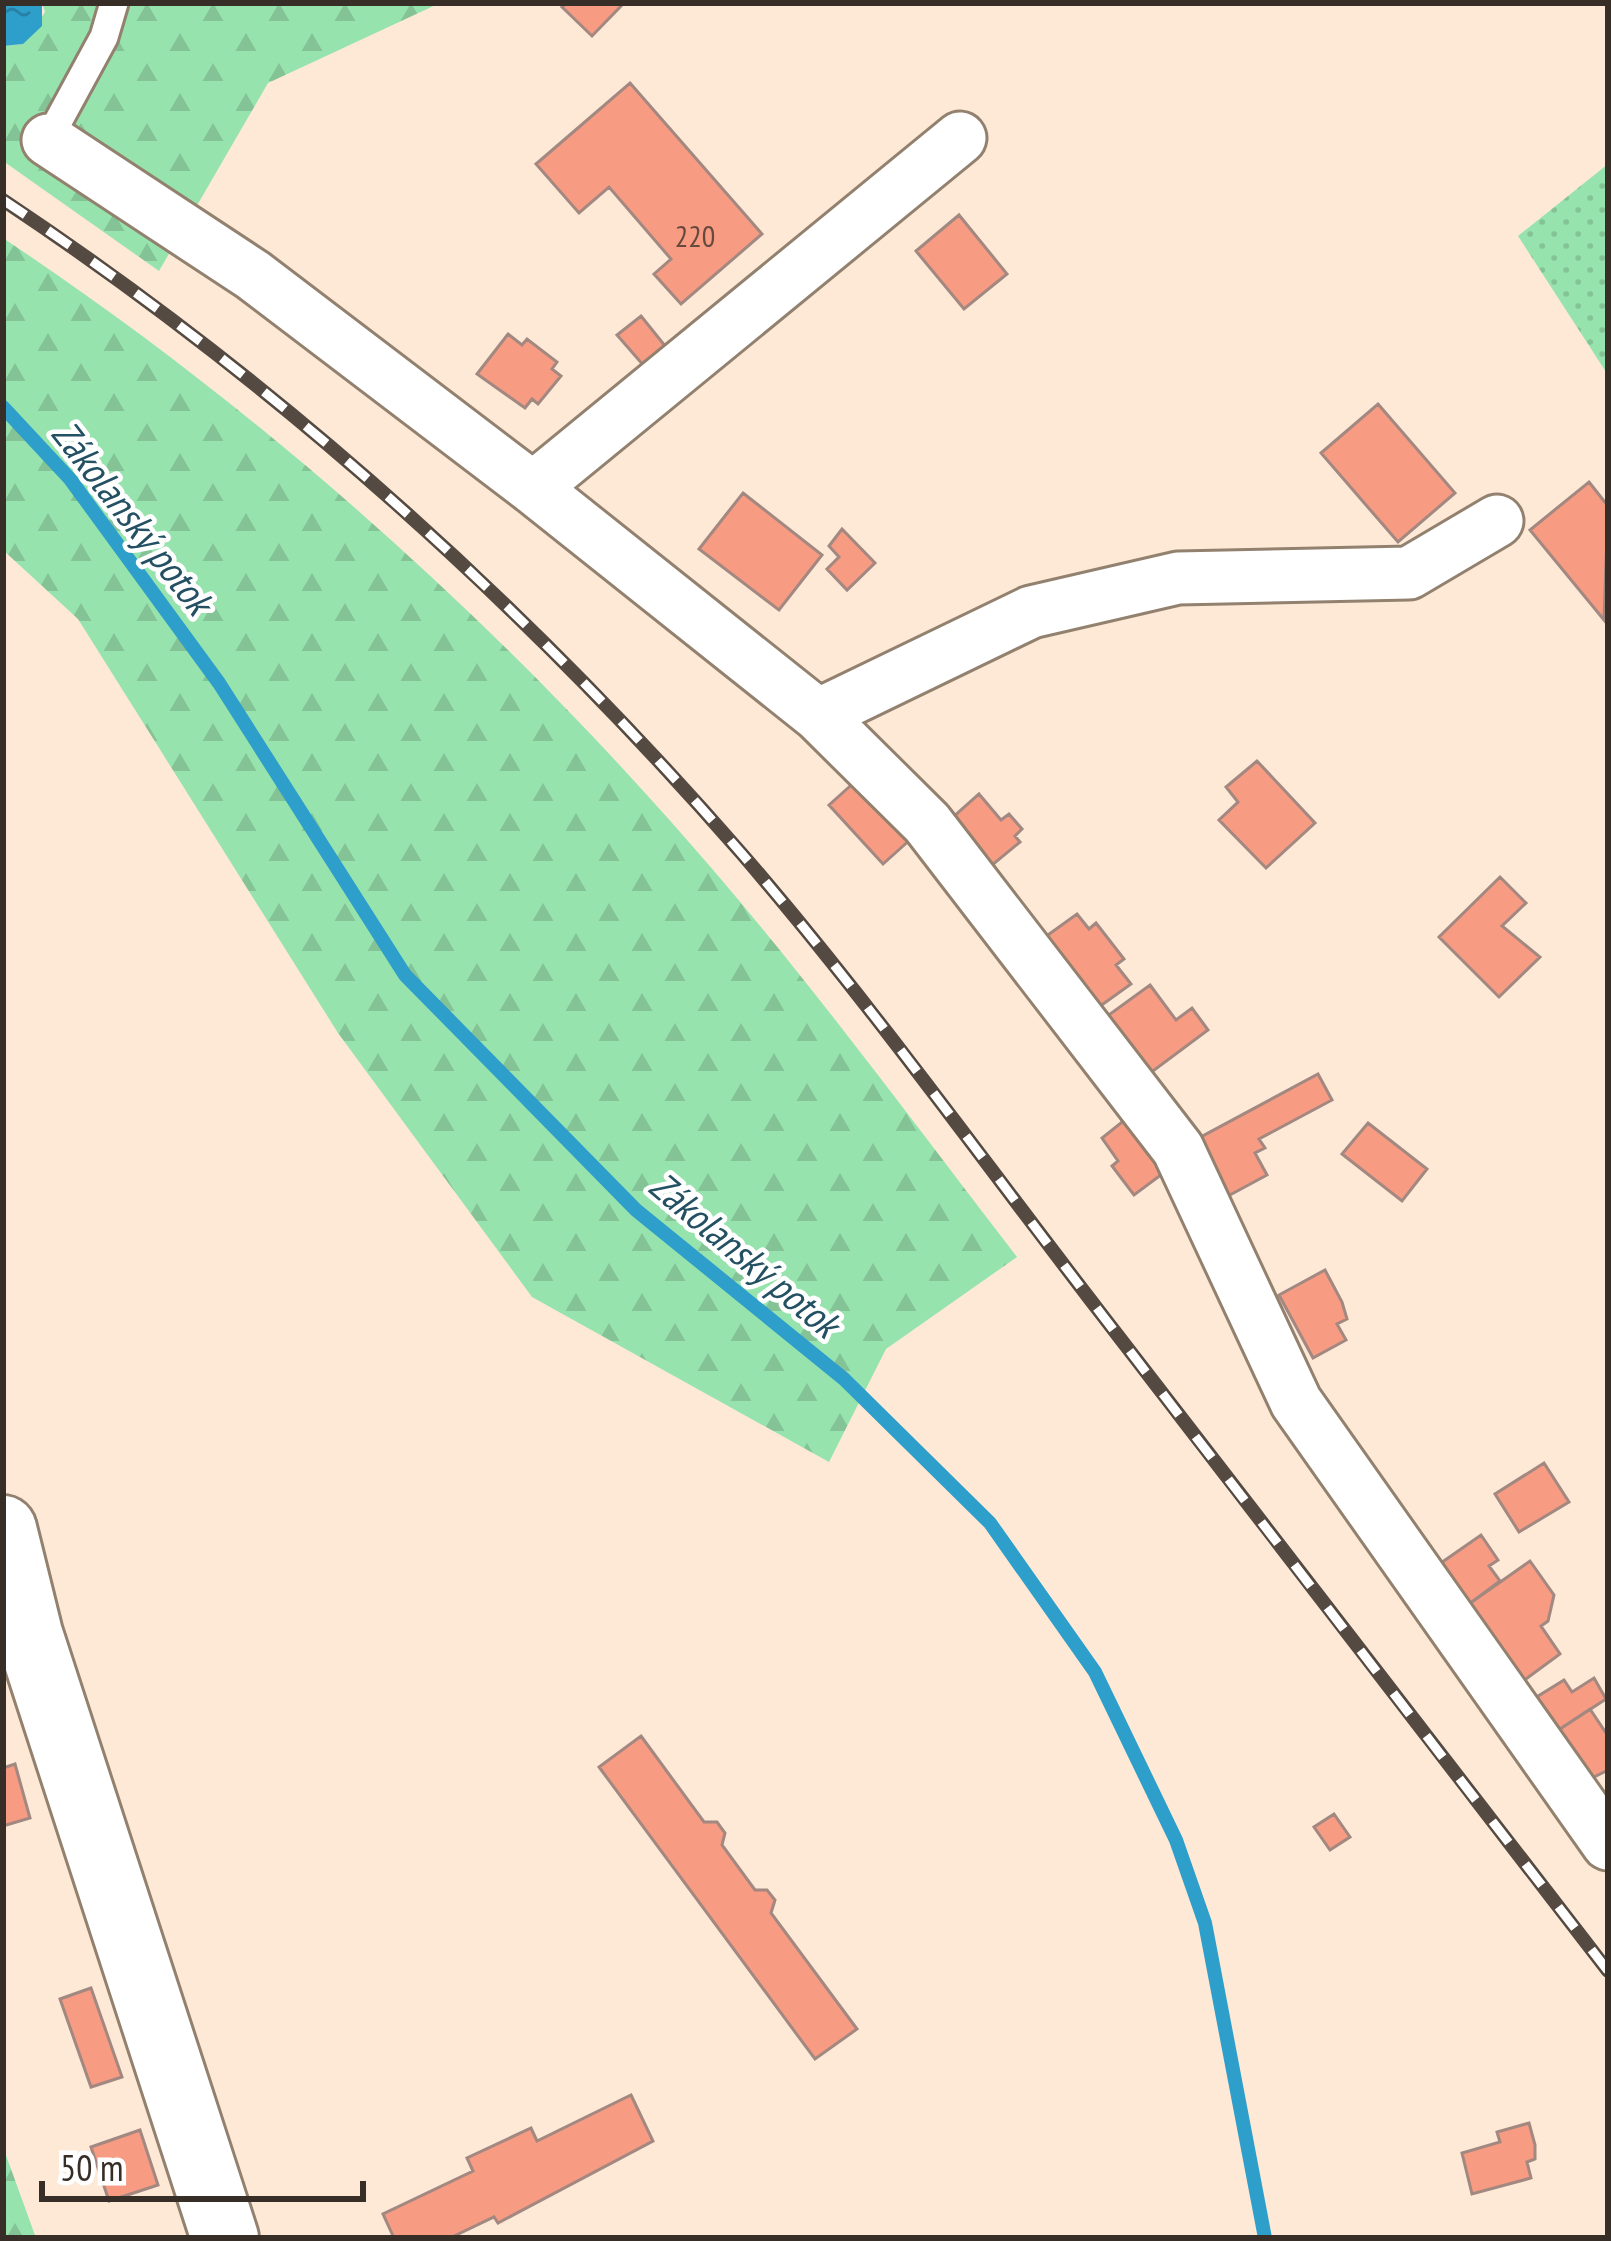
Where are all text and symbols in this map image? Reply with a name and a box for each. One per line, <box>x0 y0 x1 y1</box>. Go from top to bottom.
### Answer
house number: 220 <box>675 216 715 255</box>
water label: Zákolanský potok <box>41 410 228 628</box>
water label: Zákolanský potok <box>640 1160 854 1351</box>
scale bar <box>42 2127 363 2201</box>
text: 50 m <box>60 2144 123 2191</box>

